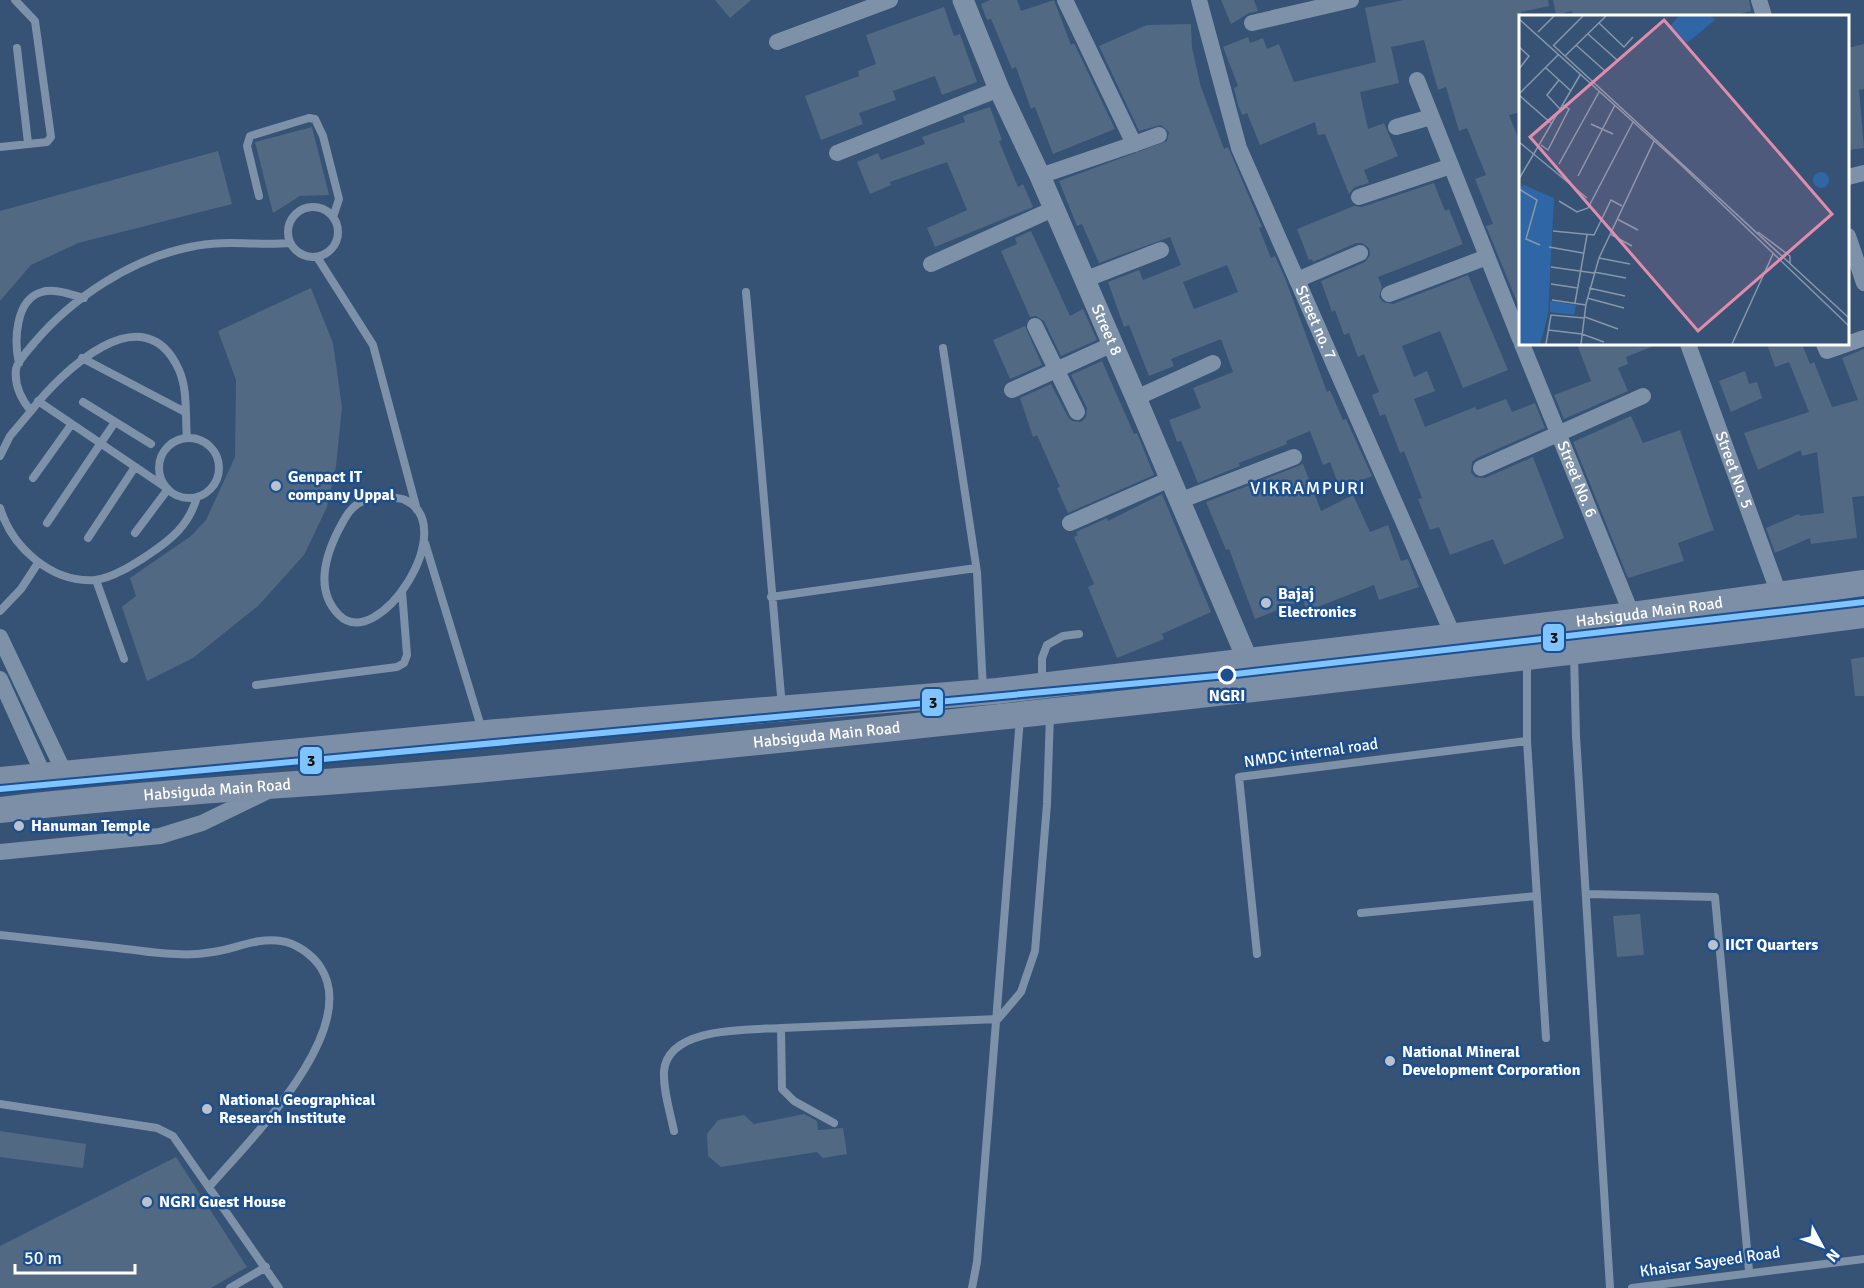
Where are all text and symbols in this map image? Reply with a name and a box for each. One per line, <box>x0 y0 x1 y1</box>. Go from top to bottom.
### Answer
inset map <box>1519 15 1849 345</box>
street label: Street no. 7 <box>1291 283 1341 363</box>
street label: Street 8 <box>1087 301 1126 359</box>
street label: Street No. 5 <box>1711 429 1757 511</box>
street label: Street No. 6 <box>1552 438 1601 520</box>
place label: Genpact IT company Uppal <box>288 467 395 505</box>
district label: VIKRAMPURI <box>1250 477 1366 499</box>
marker: Genpact IT company Uppal <box>269 479 283 493</box>
place label: Bajaj Electronics <box>1278 584 1356 622</box>
street label: Habsiguda Main Road <box>1575 593 1724 632</box>
marker: Bajaj Electronics <box>1259 596 1273 610</box>
line badge: 3 <box>1542 623 1565 652</box>
text: 3 <box>1550 628 1558 648</box>
marker: NGRI <box>1218 666 1236 684</box>
place label: NGRI <box>1209 686 1245 706</box>
line badge: 3 <box>921 688 944 717</box>
text: 3 <box>929 693 937 713</box>
street label: Habsiguda Main Road <box>752 718 901 753</box>
street label: NMDC internal road <box>1243 734 1379 772</box>
line badge: 3 <box>299 746 323 775</box>
text: 3 <box>307 751 315 771</box>
street label: Habsiguda Main Road <box>142 774 292 806</box>
place label: Hanuman Temple <box>31 816 150 836</box>
marker: Hanuman Temple <box>12 819 26 833</box>
place label: IICT Quarters <box>1725 935 1818 955</box>
marker: IICT Quarters <box>1706 938 1720 952</box>
place label: National Mineral Development Corporation <box>1402 1042 1581 1080</box>
marker: National Mineral Development Corporation <box>1383 1054 1397 1068</box>
place label: National Geographical Research Institute <box>219 1090 375 1128</box>
marker: National Geographical Research Institute <box>200 1102 214 1116</box>
place label: NGRI Guest House <box>159 1192 286 1212</box>
marker: NGRI Guest House <box>140 1195 154 1209</box>
north arrow <box>1792 1216 1852 1276</box>
scale bar <box>15 1237 135 1275</box>
street label: Khaisar Sayeed Road <box>1639 1242 1781 1282</box>
text: N <box>1821 1244 1844 1266</box>
text: 50 m <box>24 1247 62 1269</box>

